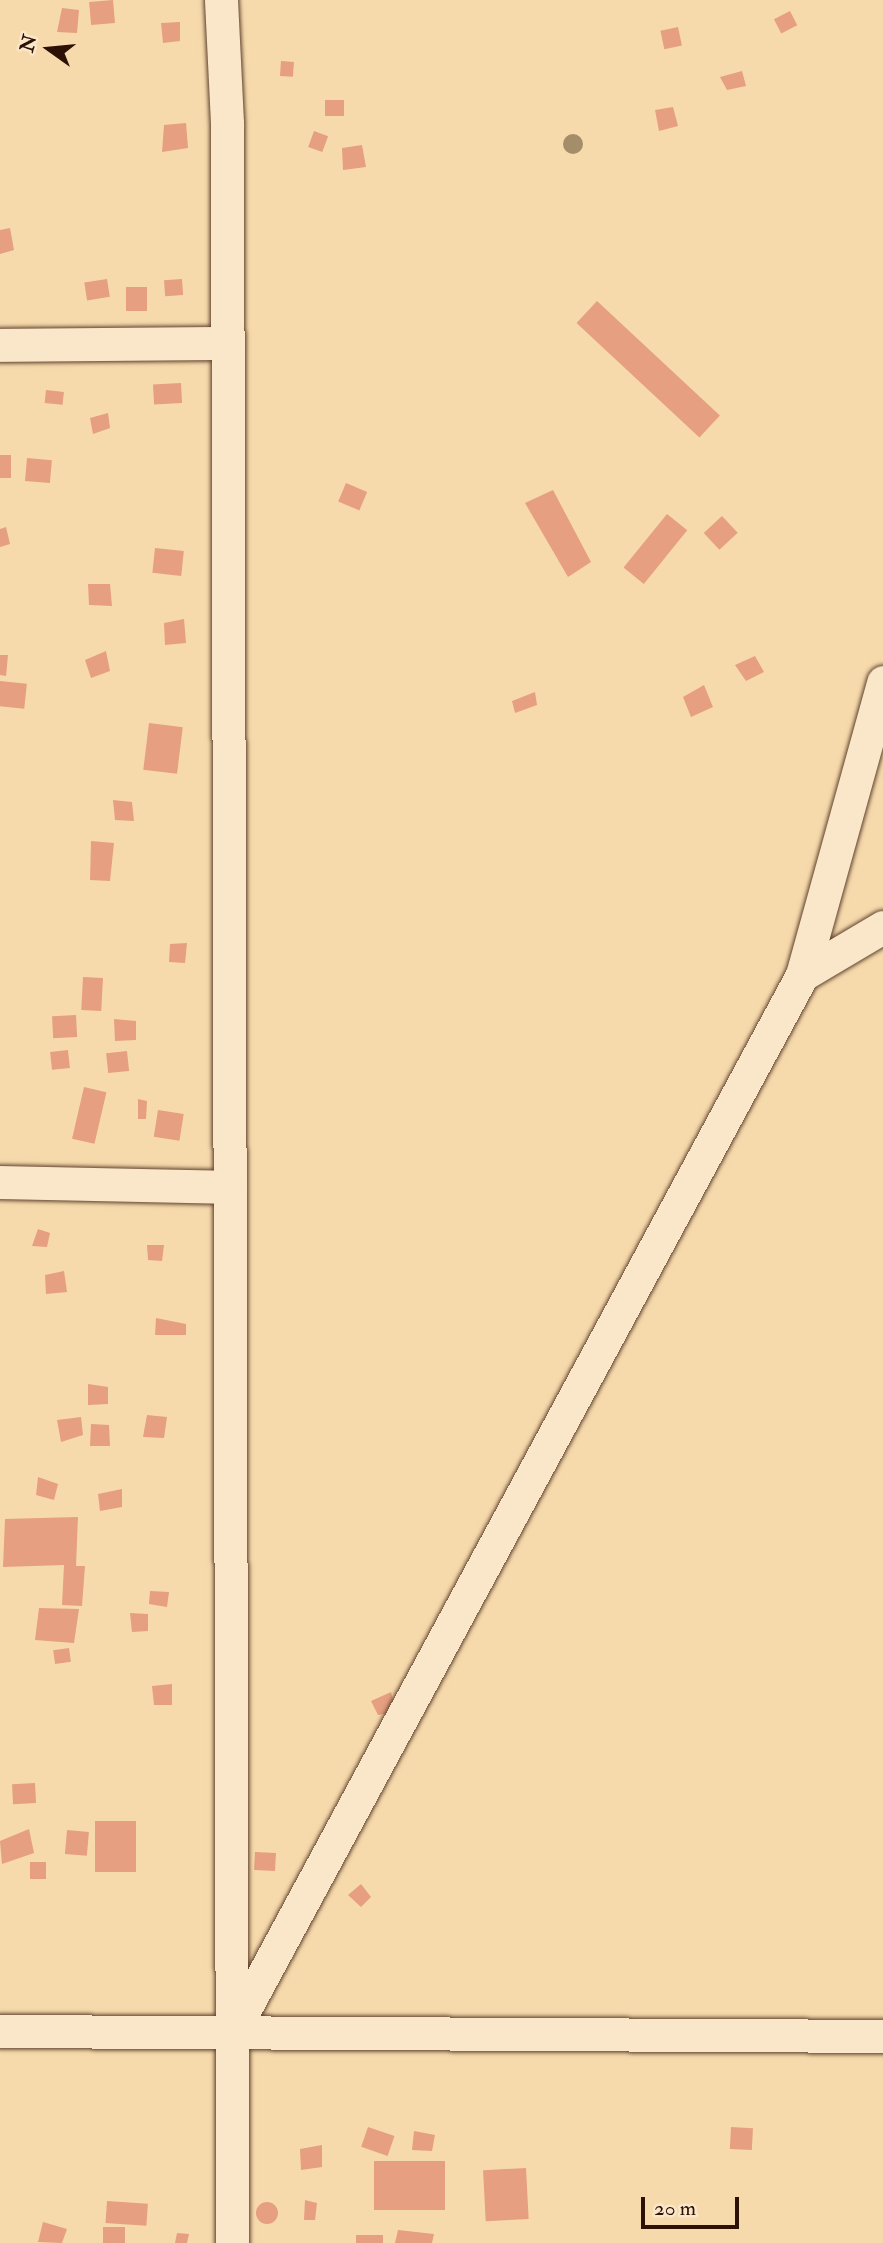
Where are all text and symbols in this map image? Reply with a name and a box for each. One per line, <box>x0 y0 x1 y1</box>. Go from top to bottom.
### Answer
north arrow <box>14 14 84 84</box>
text: N <box>15 32 43 55</box>
scale bar <box>645 2184 743 2228</box>
text: 20 m <box>654 2195 696 2222</box>

